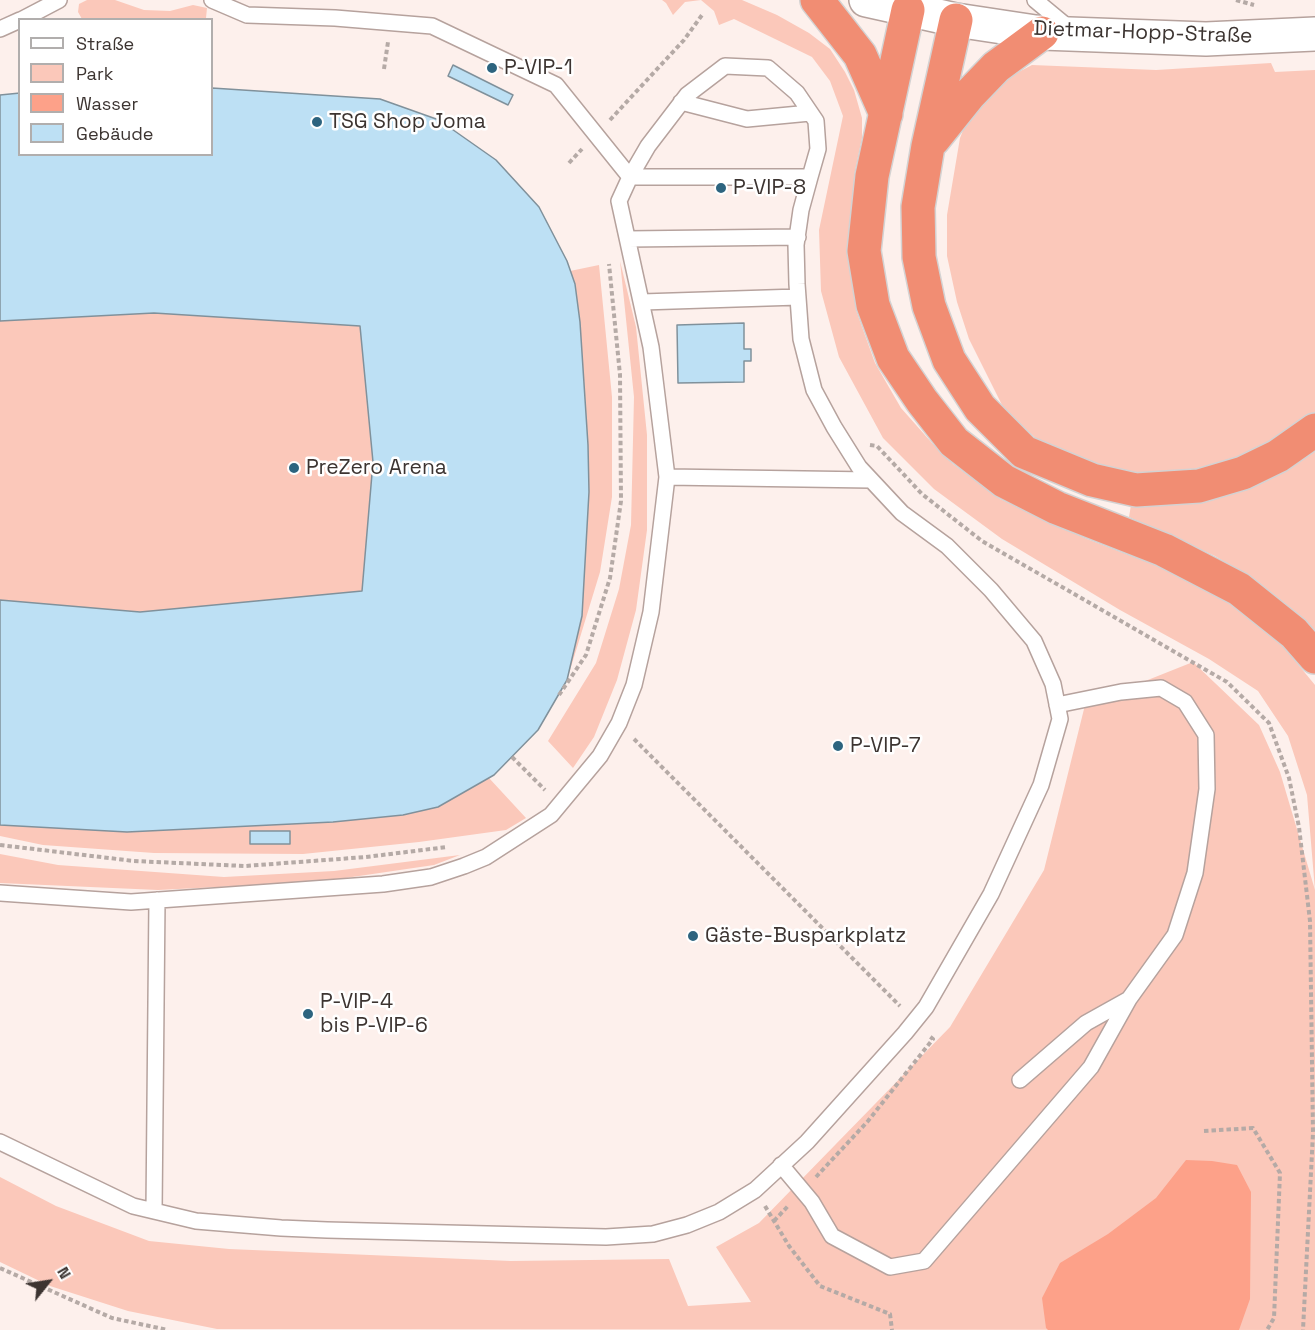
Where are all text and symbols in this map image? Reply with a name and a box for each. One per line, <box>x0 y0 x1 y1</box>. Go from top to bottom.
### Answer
street label: Dietmar-Hopp-Straße <box>1033 17 1253 49</box>
legend <box>18 18 213 156</box>
text: Straße <box>76 32 134 55</box>
place label: P-VIP-1 <box>504 55 573 81</box>
marker: P-VIP-1 <box>485 61 499 75</box>
text: Park <box>76 62 113 85</box>
text: Wasser <box>76 92 138 115</box>
place label: TSG Shop Joma <box>329 109 486 135</box>
marker: TSG Shop Joma <box>310 115 324 129</box>
text: Gebäude <box>76 122 154 145</box>
place label: P-VIP-8 <box>733 175 806 201</box>
marker: P-VIP-8 <box>714 181 728 195</box>
place label: PreZero Arena <box>306 455 447 481</box>
marker: PreZero Arena <box>287 461 301 475</box>
place label: P-VIP-7 <box>850 733 921 759</box>
marker: P-VIP-7 <box>831 739 845 753</box>
place label: Gäste-Busparkplatz <box>705 923 906 949</box>
marker: Gäste-Busparkplatz <box>686 929 700 943</box>
place label: P-VIP-4 bis P-VIP-6 <box>320 989 428 1039</box>
marker: P-VIP-4 bis P-VIP-6 <box>301 1007 315 1021</box>
north arrow <box>18 1252 78 1312</box>
text: N <box>52 1263 76 1283</box>

